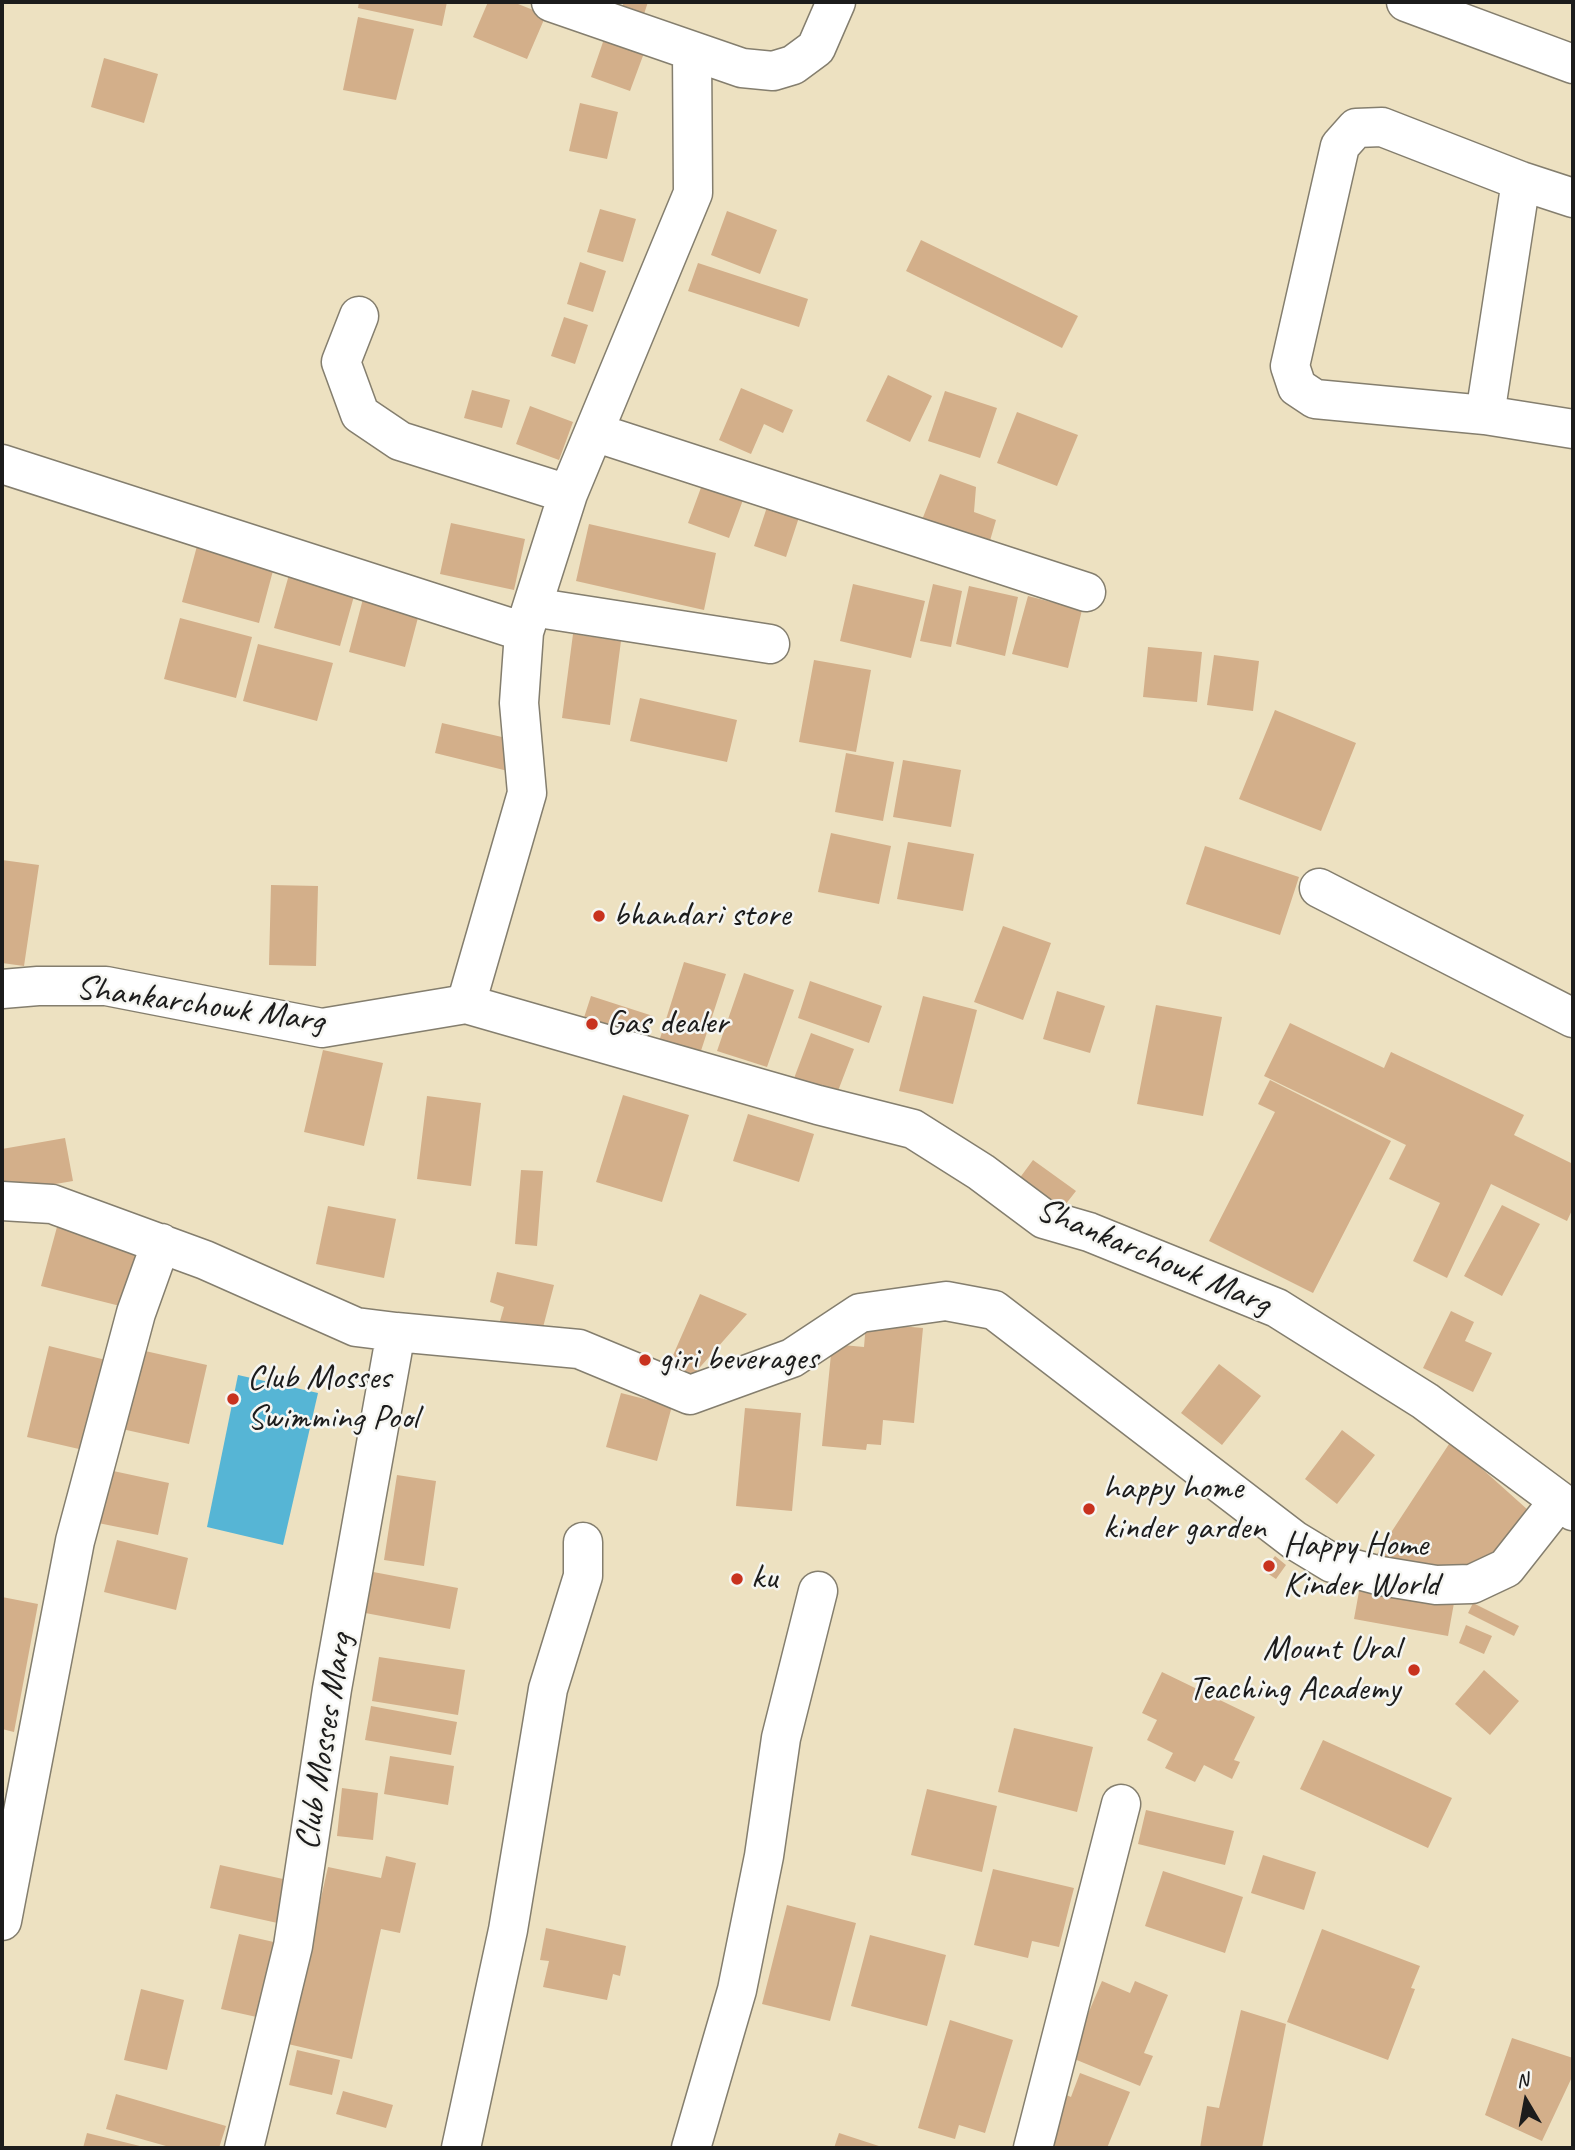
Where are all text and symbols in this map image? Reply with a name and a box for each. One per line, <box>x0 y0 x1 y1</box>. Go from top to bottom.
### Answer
place label: bhandari store <box>613 895 790 937</box>
marker: bhandari store <box>591 908 607 924</box>
street label: Shankarchowk Marg <box>73 967 327 1043</box>
place label: Gas dealer <box>606 1003 728 1045</box>
marker: Gas dealer <box>584 1016 600 1032</box>
street label: Shankarchowk Marg <box>1030 1189 1276 1325</box>
place label: giri beverages <box>659 1339 818 1381</box>
marker: giri beverages <box>637 1352 653 1368</box>
place label: Club Mosses Swimming Pool <box>247 1358 418 1440</box>
marker: Club Mosses Swimming Pool <box>225 1391 241 1407</box>
place label: happy home kinder garden <box>1103 1468 1266 1550</box>
marker: happy home kinder garden <box>1081 1501 1097 1517</box>
place label: Happy Home Kinder World <box>1283 1525 1439 1607</box>
place label: ku <box>751 1558 777 1600</box>
marker: Happy Home Kinder World <box>1261 1558 1277 1574</box>
marker: ku <box>729 1571 745 1587</box>
place label: Mount Ural Teaching Academy <box>1188 1629 1400 1711</box>
street label: Club Mosses Marg <box>287 1631 363 1853</box>
marker: Mount Ural Teaching Academy <box>1406 1662 1422 1678</box>
north arrow <box>1491 2066 1561 2136</box>
text: N <box>1514 2067 1530 2093</box>

